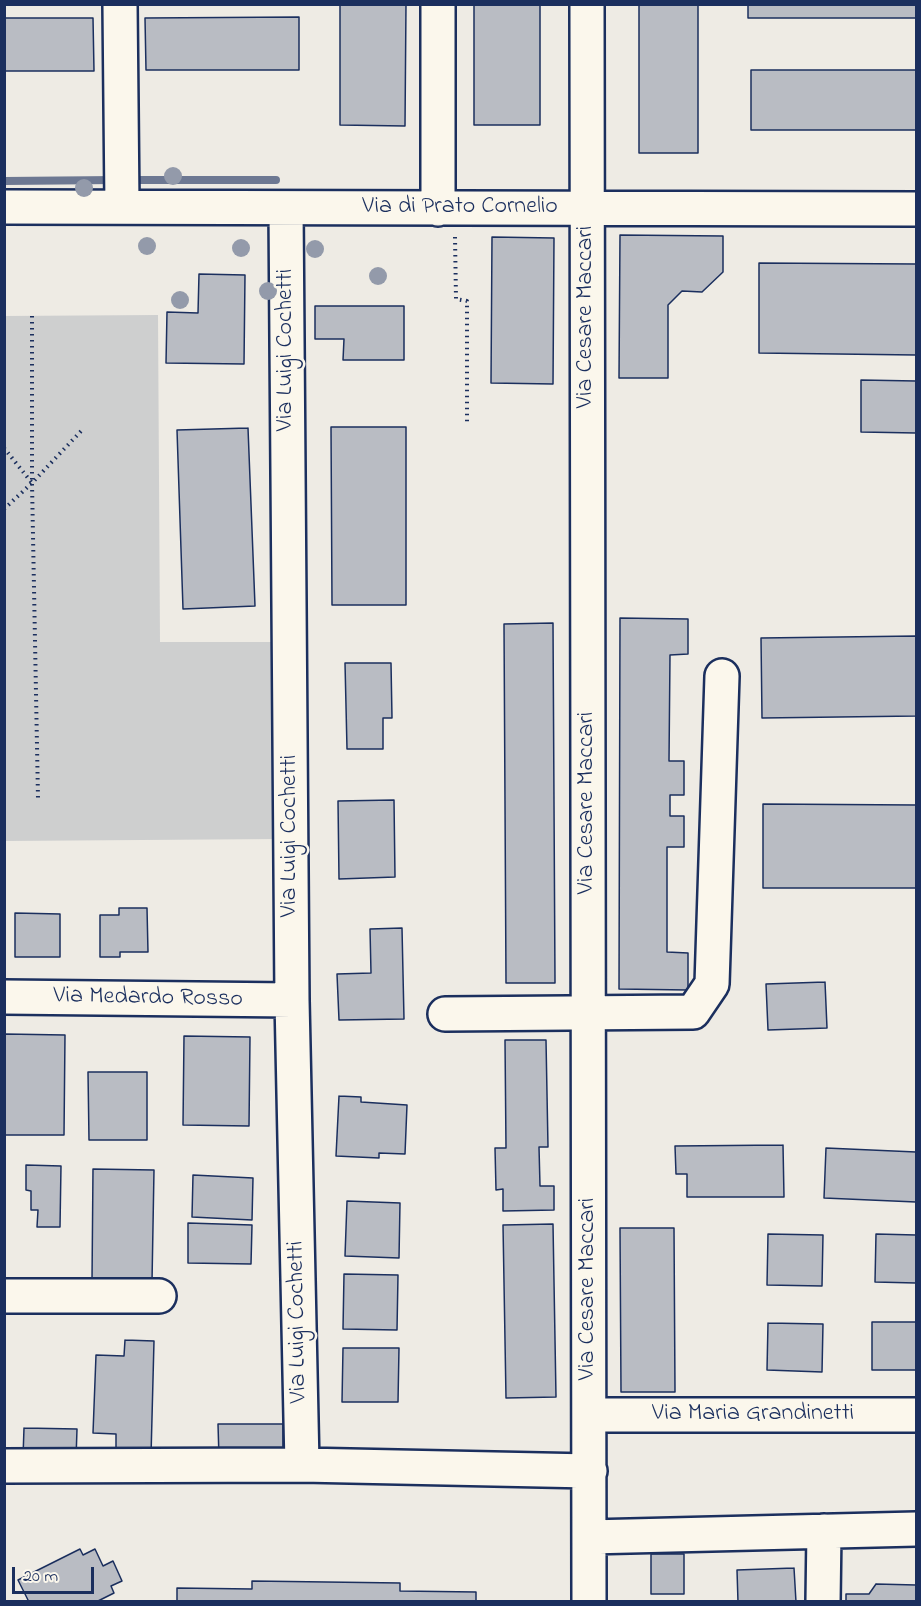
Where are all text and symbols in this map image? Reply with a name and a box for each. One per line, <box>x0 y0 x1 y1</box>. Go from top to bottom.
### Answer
street label: Via di Prato Cornelio <box>362 194 558 222</box>
street label: Via Cesare Maccari <box>573 226 601 408</box>
street label: Via Luigi Cochetti <box>273 269 301 431</box>
street label: Via Cesare Maccari <box>574 712 602 894</box>
street label: Via Luigi Cochetti <box>277 755 305 917</box>
street label: Via Medardo Rosso <box>53 983 243 1015</box>
street label: Via Cesare Maccari <box>575 1198 603 1380</box>
street label: Via Luigi Cochetti <box>283 1240 315 1404</box>
street label: Via Maria Grandinetti <box>652 1401 854 1429</box>
scale bar <box>15 1555 98 1593</box>
text: 20 m <box>23 1564 58 1590</box>

